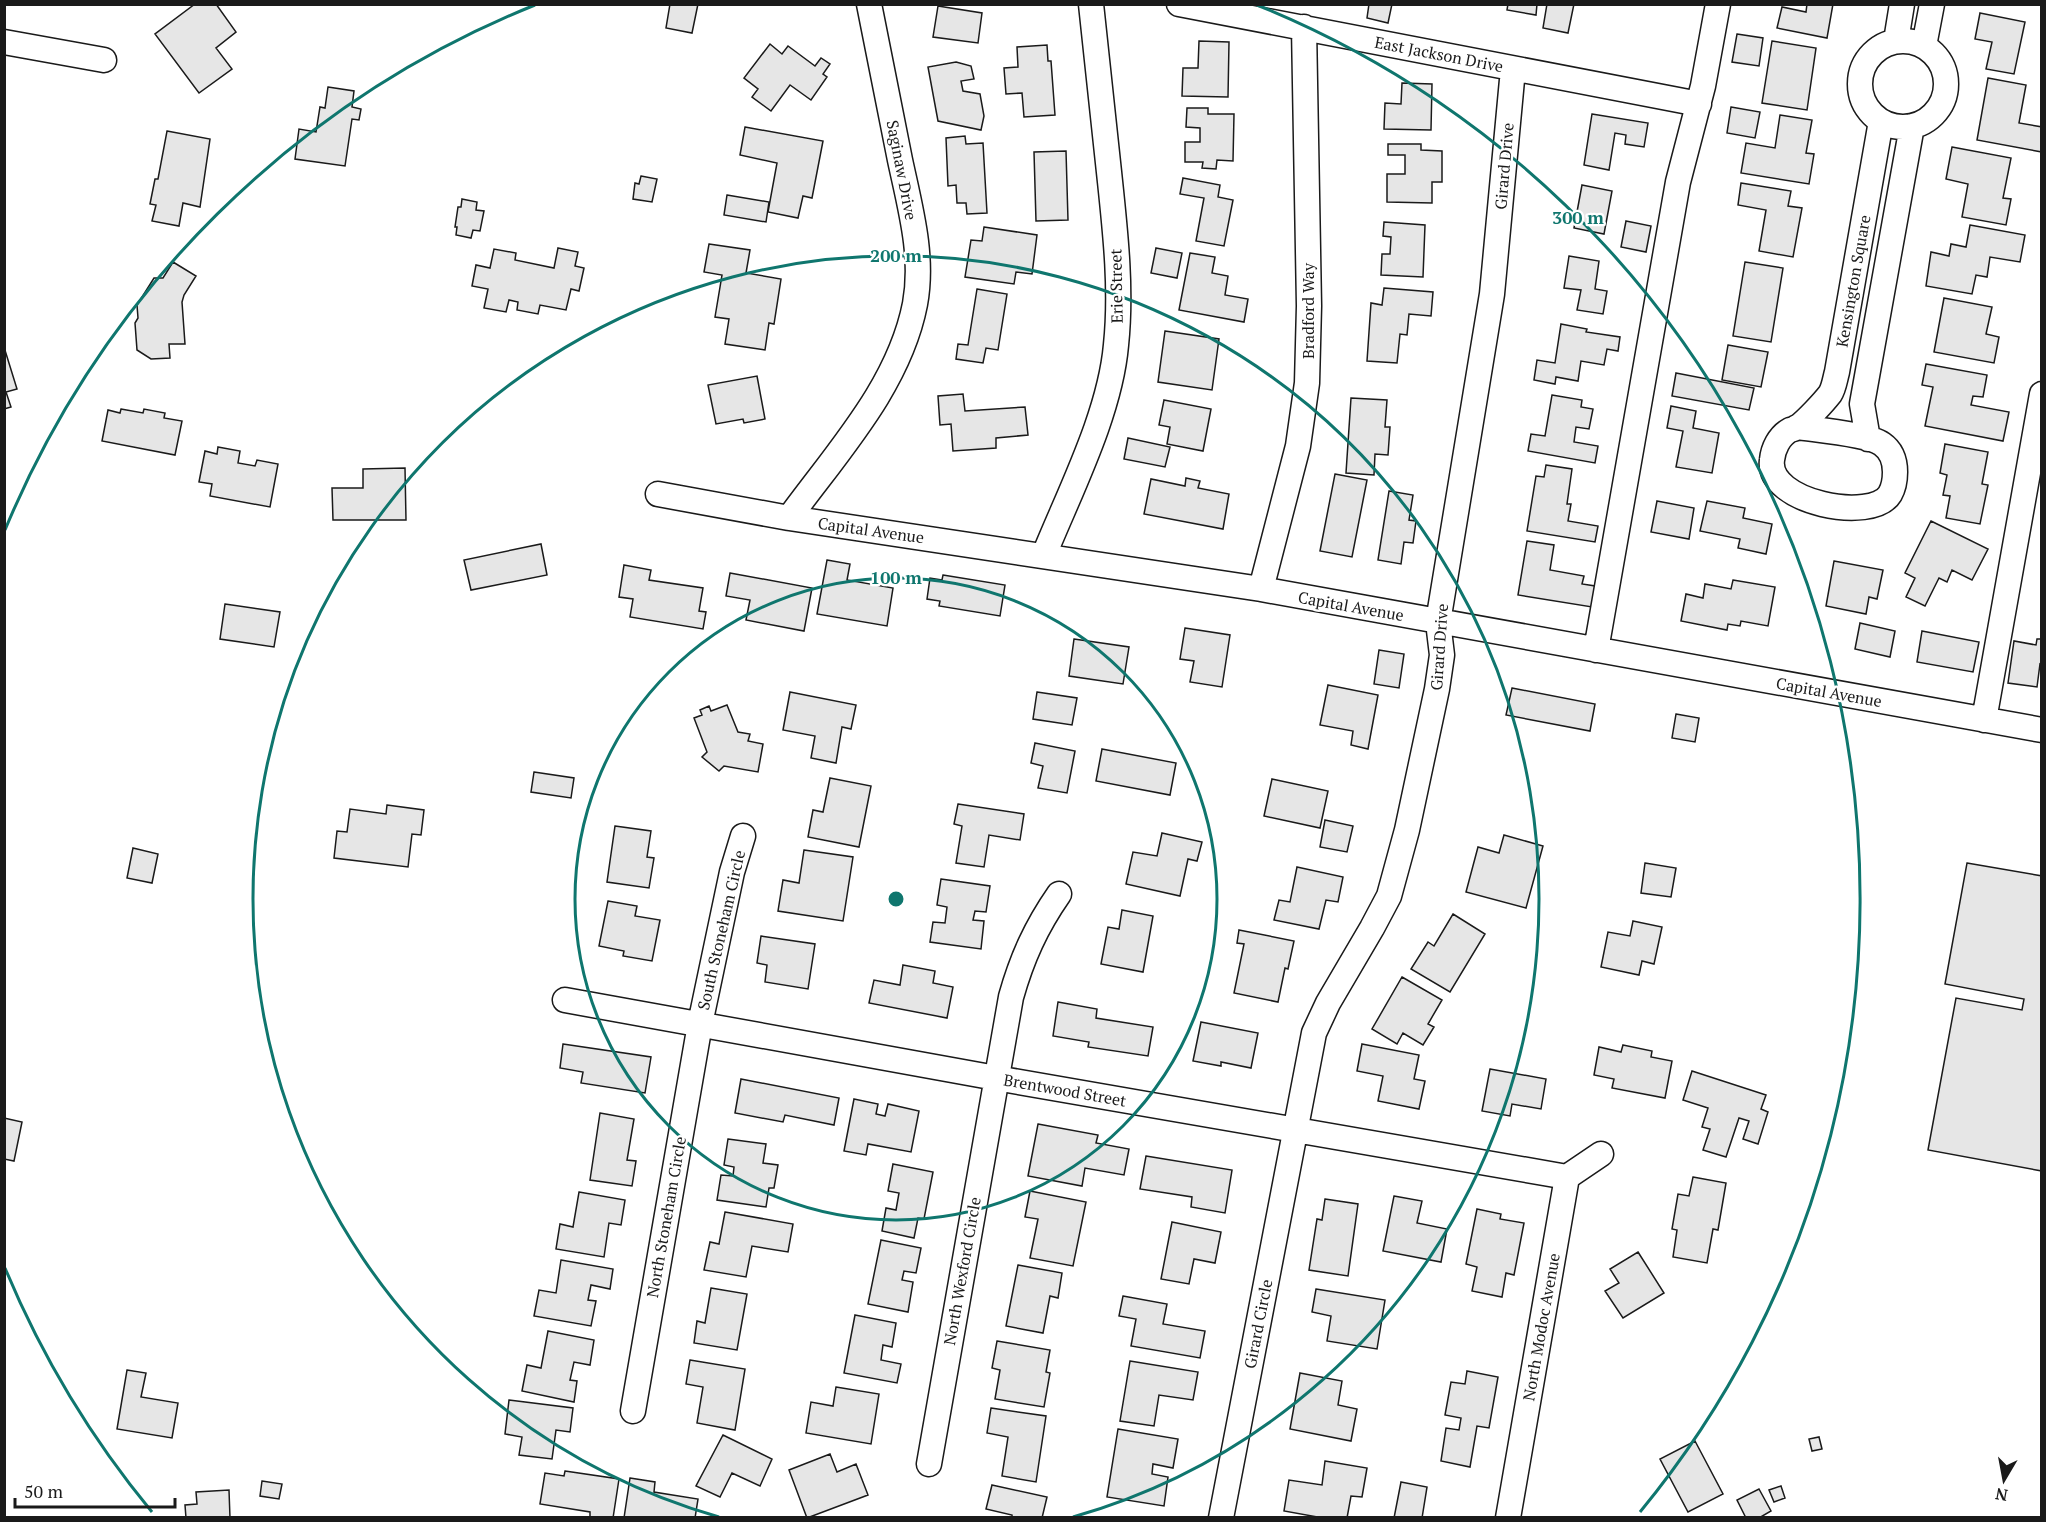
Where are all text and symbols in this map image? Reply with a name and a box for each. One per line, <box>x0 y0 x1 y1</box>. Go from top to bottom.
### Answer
street label: East Jackson Drive <box>1373 31 1505 77</box>
street label: Saginaw Drive <box>882 118 922 222</box>
street label: Girard Drive <box>1489 122 1519 210</box>
text: 300 m <box>1552 205 1604 229</box>
street label: Kensington Square <box>1831 213 1875 349</box>
text: 200 m <box>870 243 922 267</box>
street label: Erie Street <box>1104 248 1128 324</box>
street label: Bradford Way <box>1297 262 1319 359</box>
street label: Capital Avenue <box>816 512 926 548</box>
text: 100 m <box>870 565 922 589</box>
street label: Capital Avenue <box>1296 586 1406 626</box>
street label: Girard Drive <box>1425 603 1453 691</box>
street label: Capital Avenue <box>1774 672 1884 712</box>
street label: South Stoneham Circle <box>692 848 750 1012</box>
centre of rings <box>886 889 906 909</box>
street label: Brentwood Street <box>1002 1068 1128 1112</box>
street label: North Stoneham Circle <box>641 1135 691 1299</box>
street label: North Wexford Circle <box>938 1195 986 1347</box>
street label: North Modoc Avenue <box>1517 1251 1565 1403</box>
street label: Girard Circle <box>1239 1277 1277 1371</box>
north arrow <box>1974 1450 2034 1510</box>
scale bar <box>15 1471 176 1509</box>
text: 50 m <box>24 1479 64 1503</box>
text: N <box>1994 1483 2009 1507</box>

